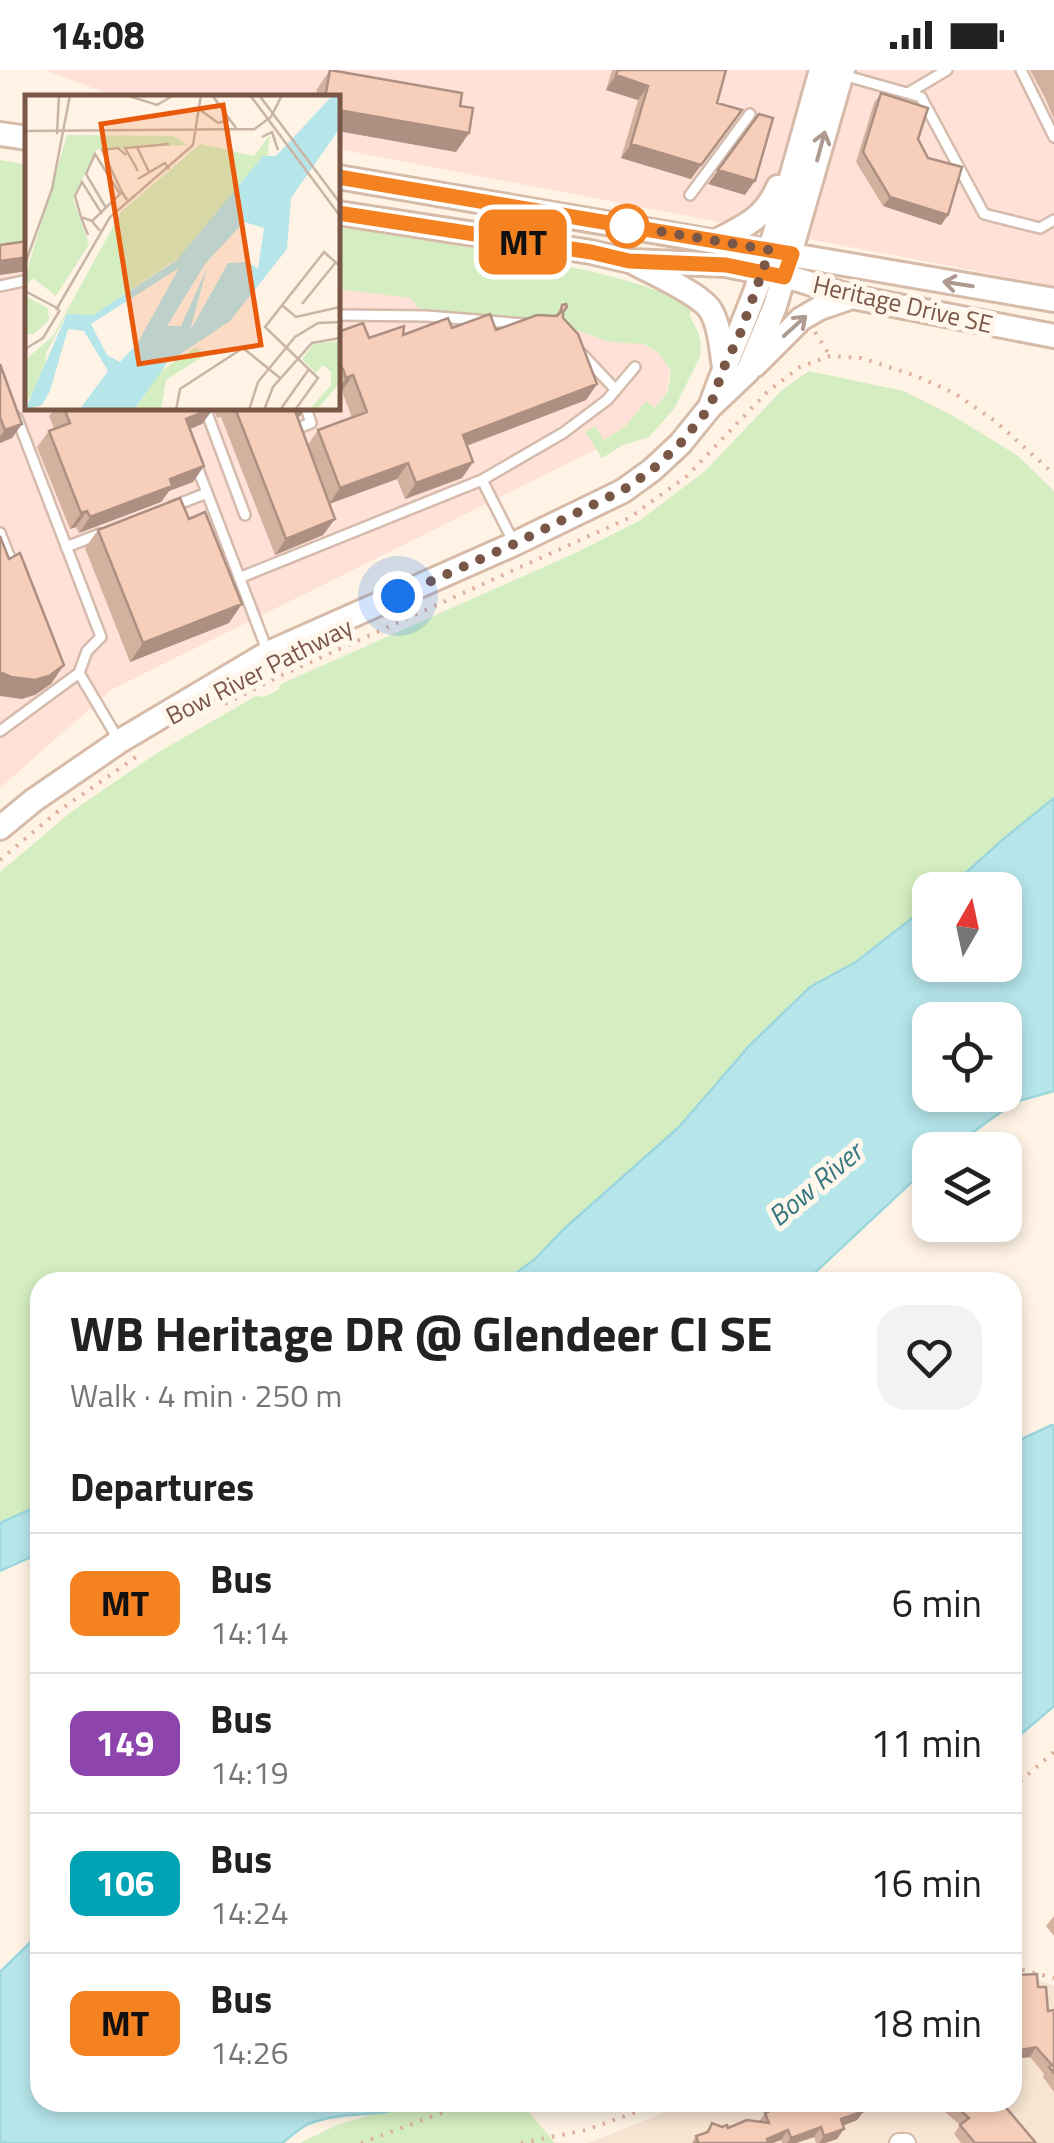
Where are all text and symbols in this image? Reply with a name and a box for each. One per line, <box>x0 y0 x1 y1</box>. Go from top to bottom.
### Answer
text: 14:08 <box>50 6 145 64</box>
inset map <box>25 95 340 410</box>
one-way arrow <box>812 131 831 162</box>
unlabelled marker <box>606 205 648 247</box>
line badge: MT <box>478 210 568 274</box>
text: MT <box>499 215 547 269</box>
street label: Heritage Drive SE <box>809 265 997 343</box>
one-way arrow <box>942 274 975 293</box>
one-way arrow <box>782 315 807 338</box>
your location <box>373 571 423 621</box>
street label: Bow River Pathway <box>159 607 359 735</box>
north arrow <box>912 872 1022 982</box>
map controls <box>912 872 1022 1242</box>
button: locate <box>912 1002 1022 1112</box>
water label: Bow River <box>758 1129 874 1236</box>
button: layers <box>912 1132 1022 1242</box>
text: WB Heritage DR @ Glendeer CI SE <box>70 1297 772 1370</box>
button: heart <box>877 1305 982 1410</box>
text: Walk · 4 min · 250 m <box>70 1371 342 1419</box>
text: Departures <box>70 1458 254 1516</box>
text: Bus <box>210 1550 272 1608</box>
text: 6 min <box>892 1574 982 1632</box>
text: MT <box>101 1576 149 1630</box>
text: 14:14 <box>210 1608 289 1656</box>
text: Bus <box>210 1690 272 1748</box>
text: 11 min <box>871 1714 982 1772</box>
text: 149 <box>96 1716 154 1770</box>
text: 14:19 <box>210 1748 289 1796</box>
text: Bus <box>210 1830 272 1888</box>
text: 16 min <box>871 1854 982 1912</box>
text: 106 <box>96 1856 154 1910</box>
text: 14:24 <box>210 1888 289 1936</box>
text: Bus <box>210 1970 272 2028</box>
text: 18 min <box>871 1994 982 2052</box>
text: MT <box>101 1996 149 2050</box>
text: 14:26 <box>210 2028 289 2076</box>

